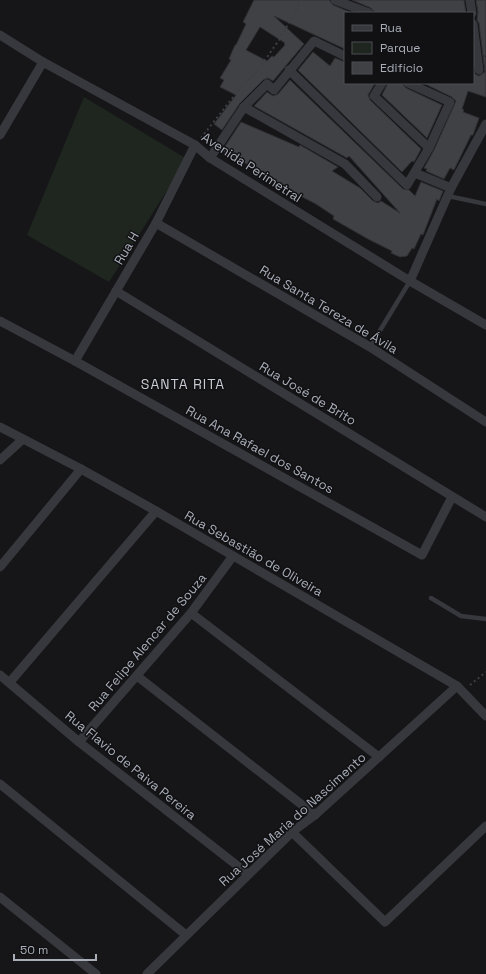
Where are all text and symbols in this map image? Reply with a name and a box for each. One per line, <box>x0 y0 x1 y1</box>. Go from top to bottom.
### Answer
legend <box>344 12 474 84</box>
text: Rua <box>380 20 402 36</box>
text: Parque <box>380 40 420 56</box>
text: Edifício <box>380 60 423 76</box>
street label: Avenida Perimetral <box>198 129 305 206</box>
street label: Rua H <box>110 229 143 268</box>
street label: Rua Santa Tereza de Ávila <box>256 261 401 358</box>
street label: Rua José de Brito <box>256 358 359 429</box>
district label: SANTA RITA <box>141 375 225 393</box>
street label: Rua Ana Rafael dos Santos <box>183 402 337 497</box>
street label: Rua Sebastião de Oliveira <box>181 507 327 600</box>
street label: Rua Felipe Alencar de Souza <box>85 569 211 715</box>
street label: Rua Flavio de Paiva Pereira <box>62 707 200 824</box>
street label: Rua José Maria do Nascimento <box>215 749 369 890</box>
scale bar <box>14 936 96 962</box>
text: 50 m <box>20 942 48 958</box>

